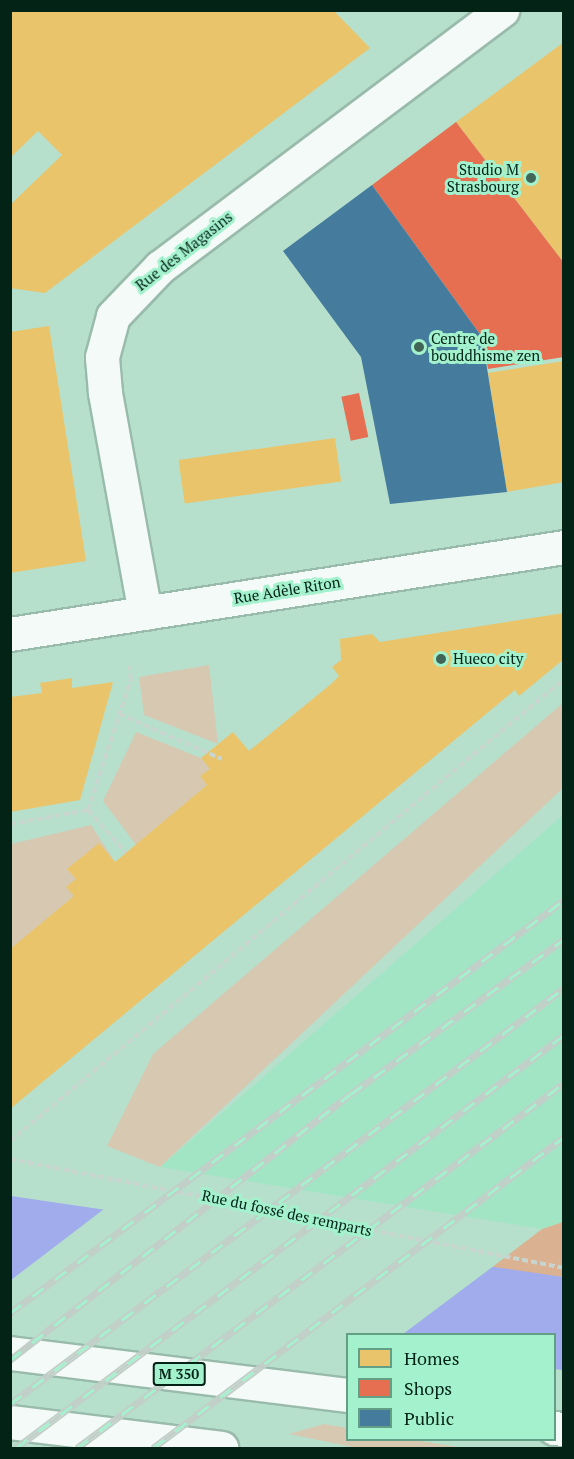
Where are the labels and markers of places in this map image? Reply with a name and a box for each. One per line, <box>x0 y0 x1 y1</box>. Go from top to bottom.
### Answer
place label: Studio M Strasbourg <box>447 160 519 195</box>
marker: Studio M Strasbourg <box>524 171 538 185</box>
place label: Centre de bouddhisme zen <box>431 329 540 364</box>
marker: Centre de bouddhisme zen <box>412 340 426 354</box>
place label: Hueco city <box>453 650 523 668</box>
marker: Hueco city <box>434 652 448 666</box>

